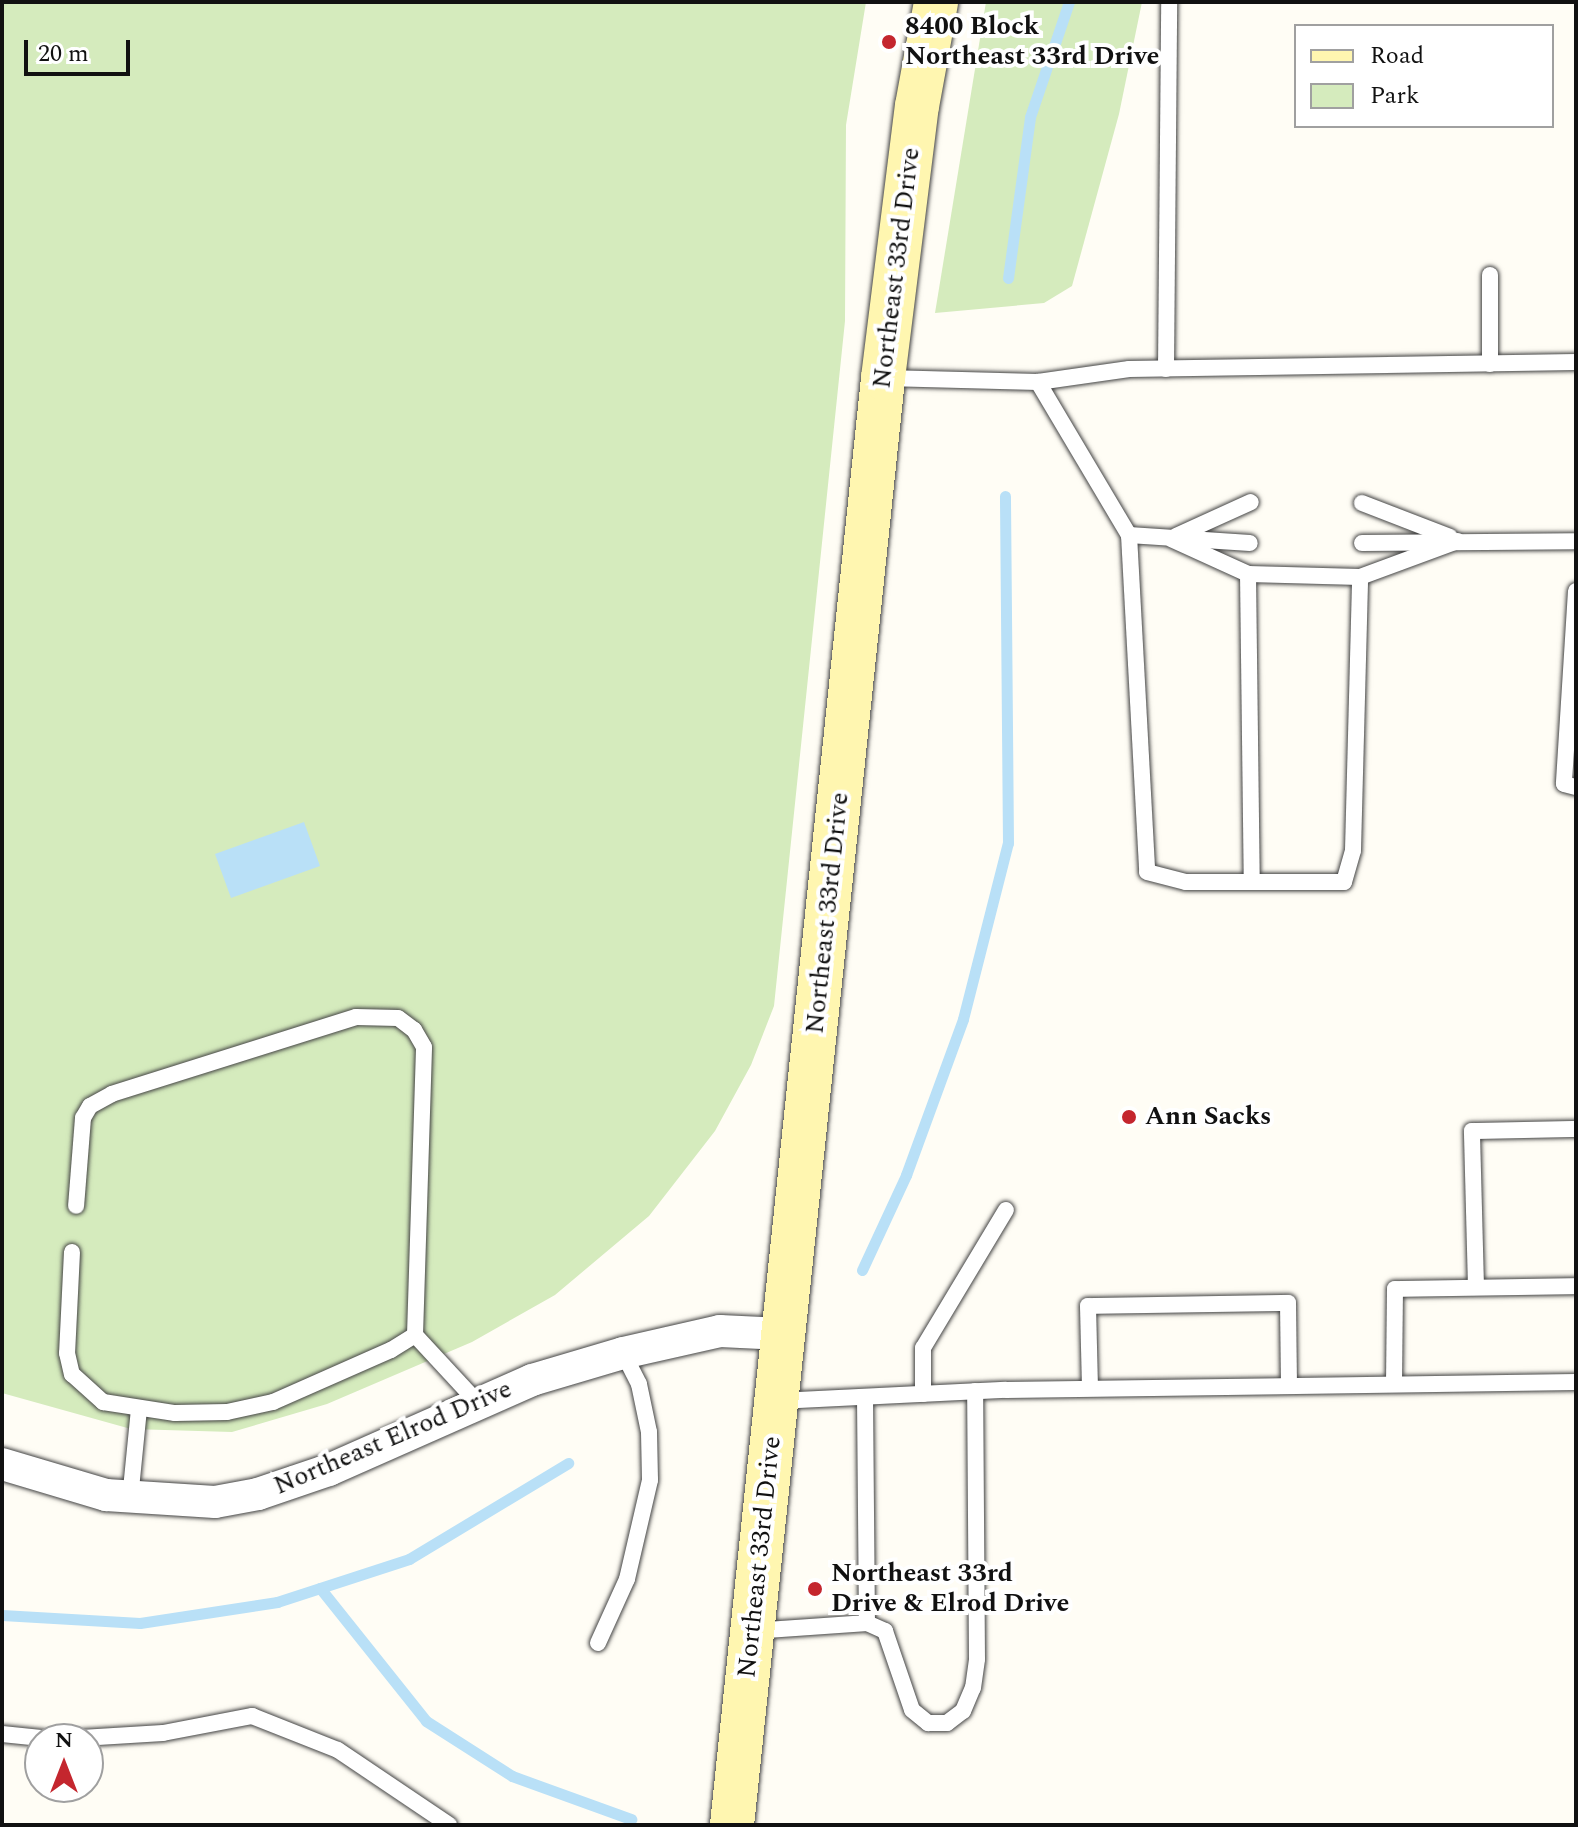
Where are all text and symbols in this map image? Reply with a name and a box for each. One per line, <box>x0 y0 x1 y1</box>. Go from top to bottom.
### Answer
place label: 8400 Block Northeast 33rd Drive <box>905 11 1159 72</box>
scale bar <box>28 24 134 74</box>
legend <box>1294 24 1554 128</box>
marker: 8400 Block Northeast 33rd Drive <box>880 33 898 51</box>
text: 20 m <box>38 36 89 72</box>
text: Road <box>1370 38 1424 74</box>
text: Park <box>1370 78 1420 114</box>
street label: Northeast 33rd Drive <box>867 146 927 390</box>
street label: Northeast 33rd Drive <box>800 791 856 1035</box>
place label: Ann Sacks <box>1145 1101 1271 1133</box>
marker: Ann Sacks <box>1120 1108 1138 1126</box>
street label: Northeast Elrod Drive <box>269 1374 517 1502</box>
street label: Northeast 33rd Drive <box>732 1435 788 1679</box>
place label: Northeast 33rd Drive & Elrod Drive <box>831 1558 1069 1620</box>
marker: Northeast 33rd Drive & Elrod Drive <box>806 1580 824 1598</box>
north arrow <box>24 1723 104 1803</box>
text: N <box>55 1724 73 1757</box>

